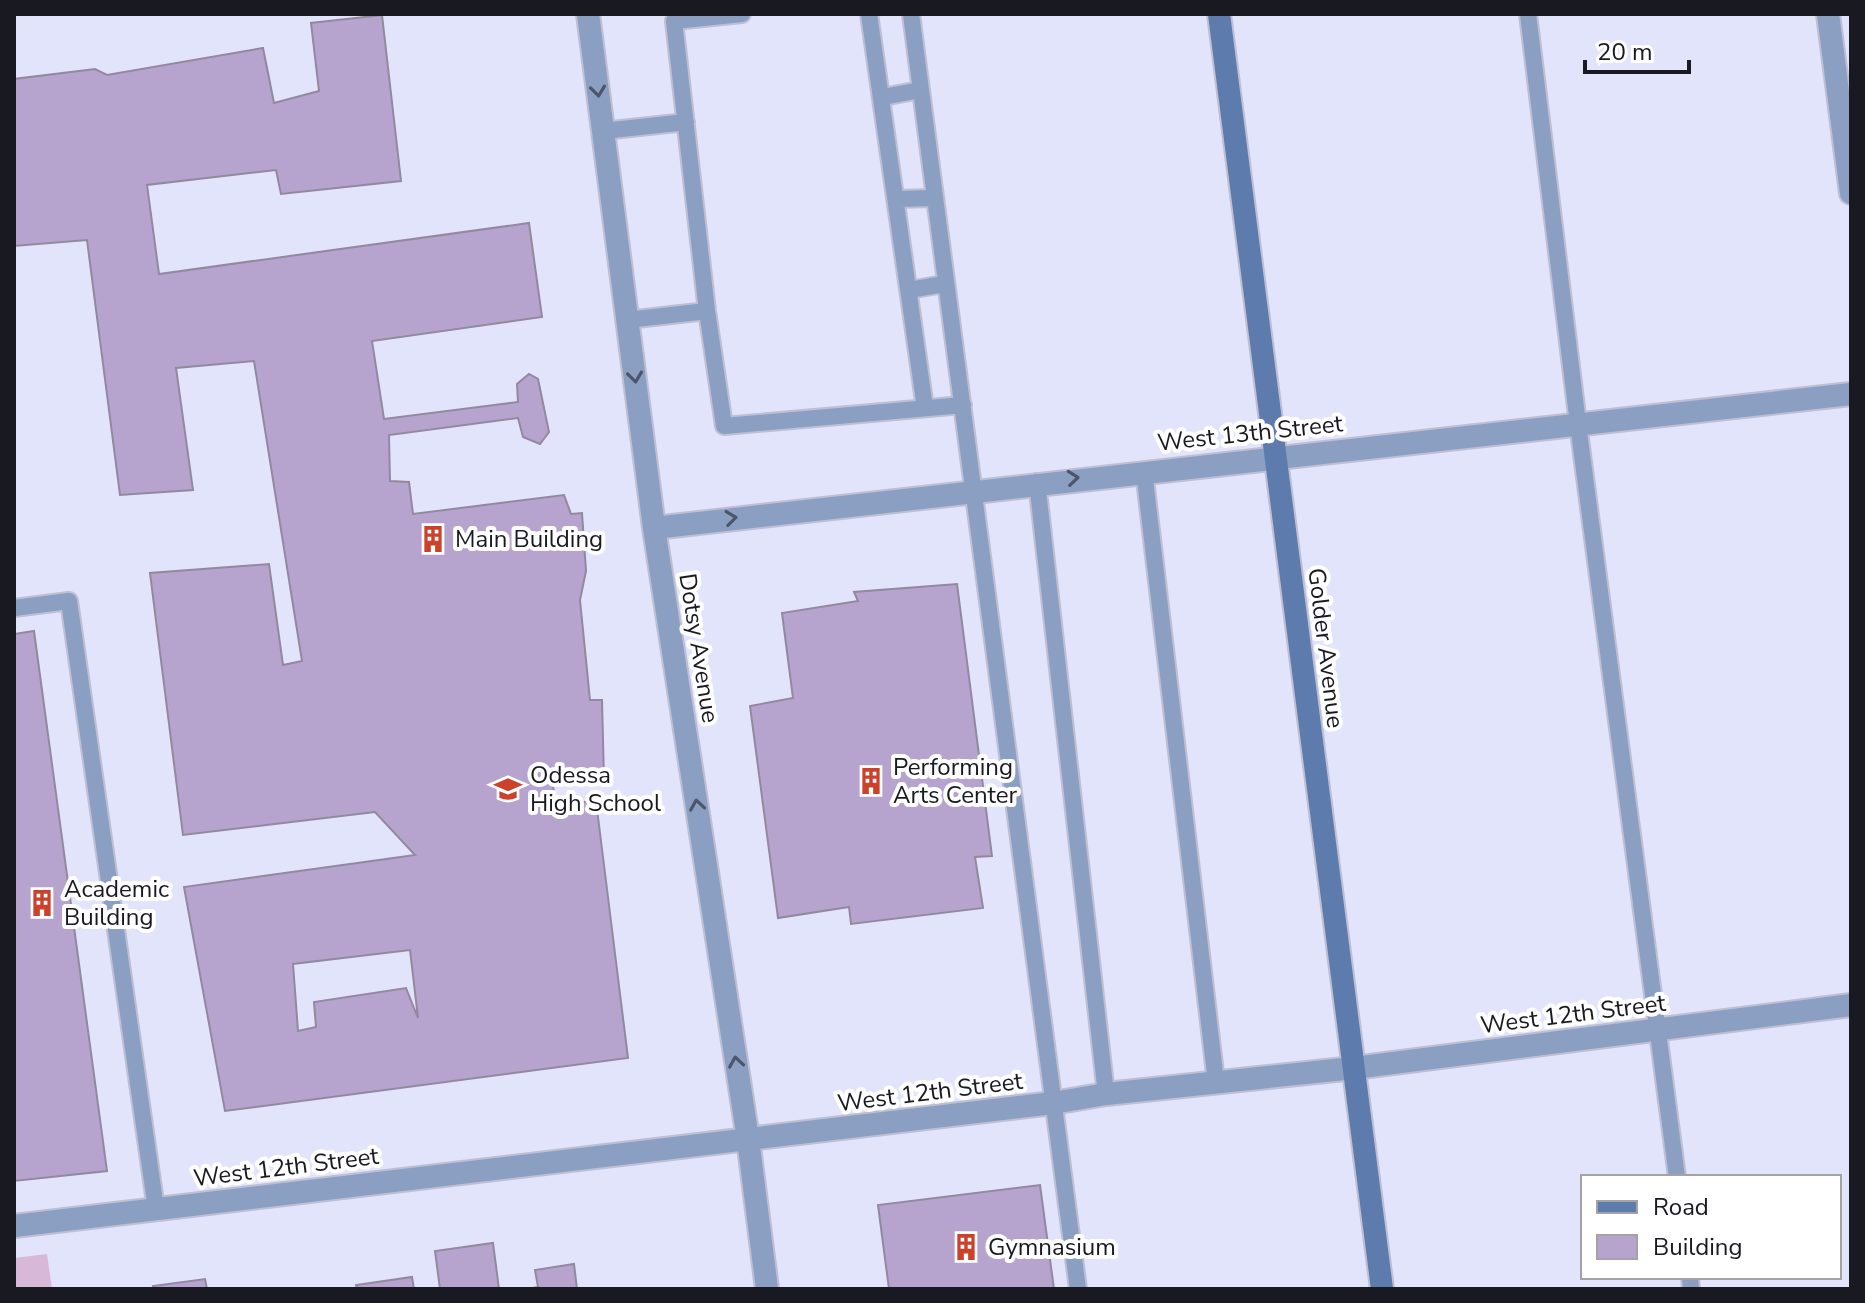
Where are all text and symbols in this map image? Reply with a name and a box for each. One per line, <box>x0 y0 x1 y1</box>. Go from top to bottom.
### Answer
scale bar <box>1585 24 1689 74</box>
text: 20 m <box>1597 36 1653 68</box>
one-way arrow <box>590 85 607 98</box>
one-way arrow <box>626 371 643 384</box>
street label: West 13th Street <box>1156 407 1345 459</box>
one-way arrow <box>1067 470 1080 487</box>
one-way arrow <box>725 510 738 527</box>
place label: Main Building <box>455 523 603 555</box>
building icon: Main Building <box>418 524 448 554</box>
street label: Golder Avenue <box>1300 566 1352 730</box>
street label: Dotsy Avenue <box>671 571 727 725</box>
place label: Performing Arts Center <box>893 751 1018 811</box>
place label: Odessa High School <box>530 759 661 819</box>
building icon: Performing Arts Center <box>856 766 886 796</box>
school or university icon: Odessa High School <box>493 774 523 804</box>
one-way arrow <box>689 798 706 812</box>
place label: Academic Building <box>64 873 169 933</box>
building icon: Academic Building <box>27 888 57 918</box>
street label: West 12th Street <box>1479 987 1668 1041</box>
one-way arrow <box>728 1055 745 1069</box>
street label: West 12th Street <box>836 1065 1025 1119</box>
street label: West 12th Street <box>192 1140 381 1194</box>
legend <box>1581 1175 1841 1279</box>
text: Road <box>1653 1191 1709 1223</box>
place label: Gymnasium <box>988 1231 1116 1263</box>
text: Building <box>1653 1231 1743 1263</box>
building icon: Gymnasium <box>951 1232 981 1262</box>

